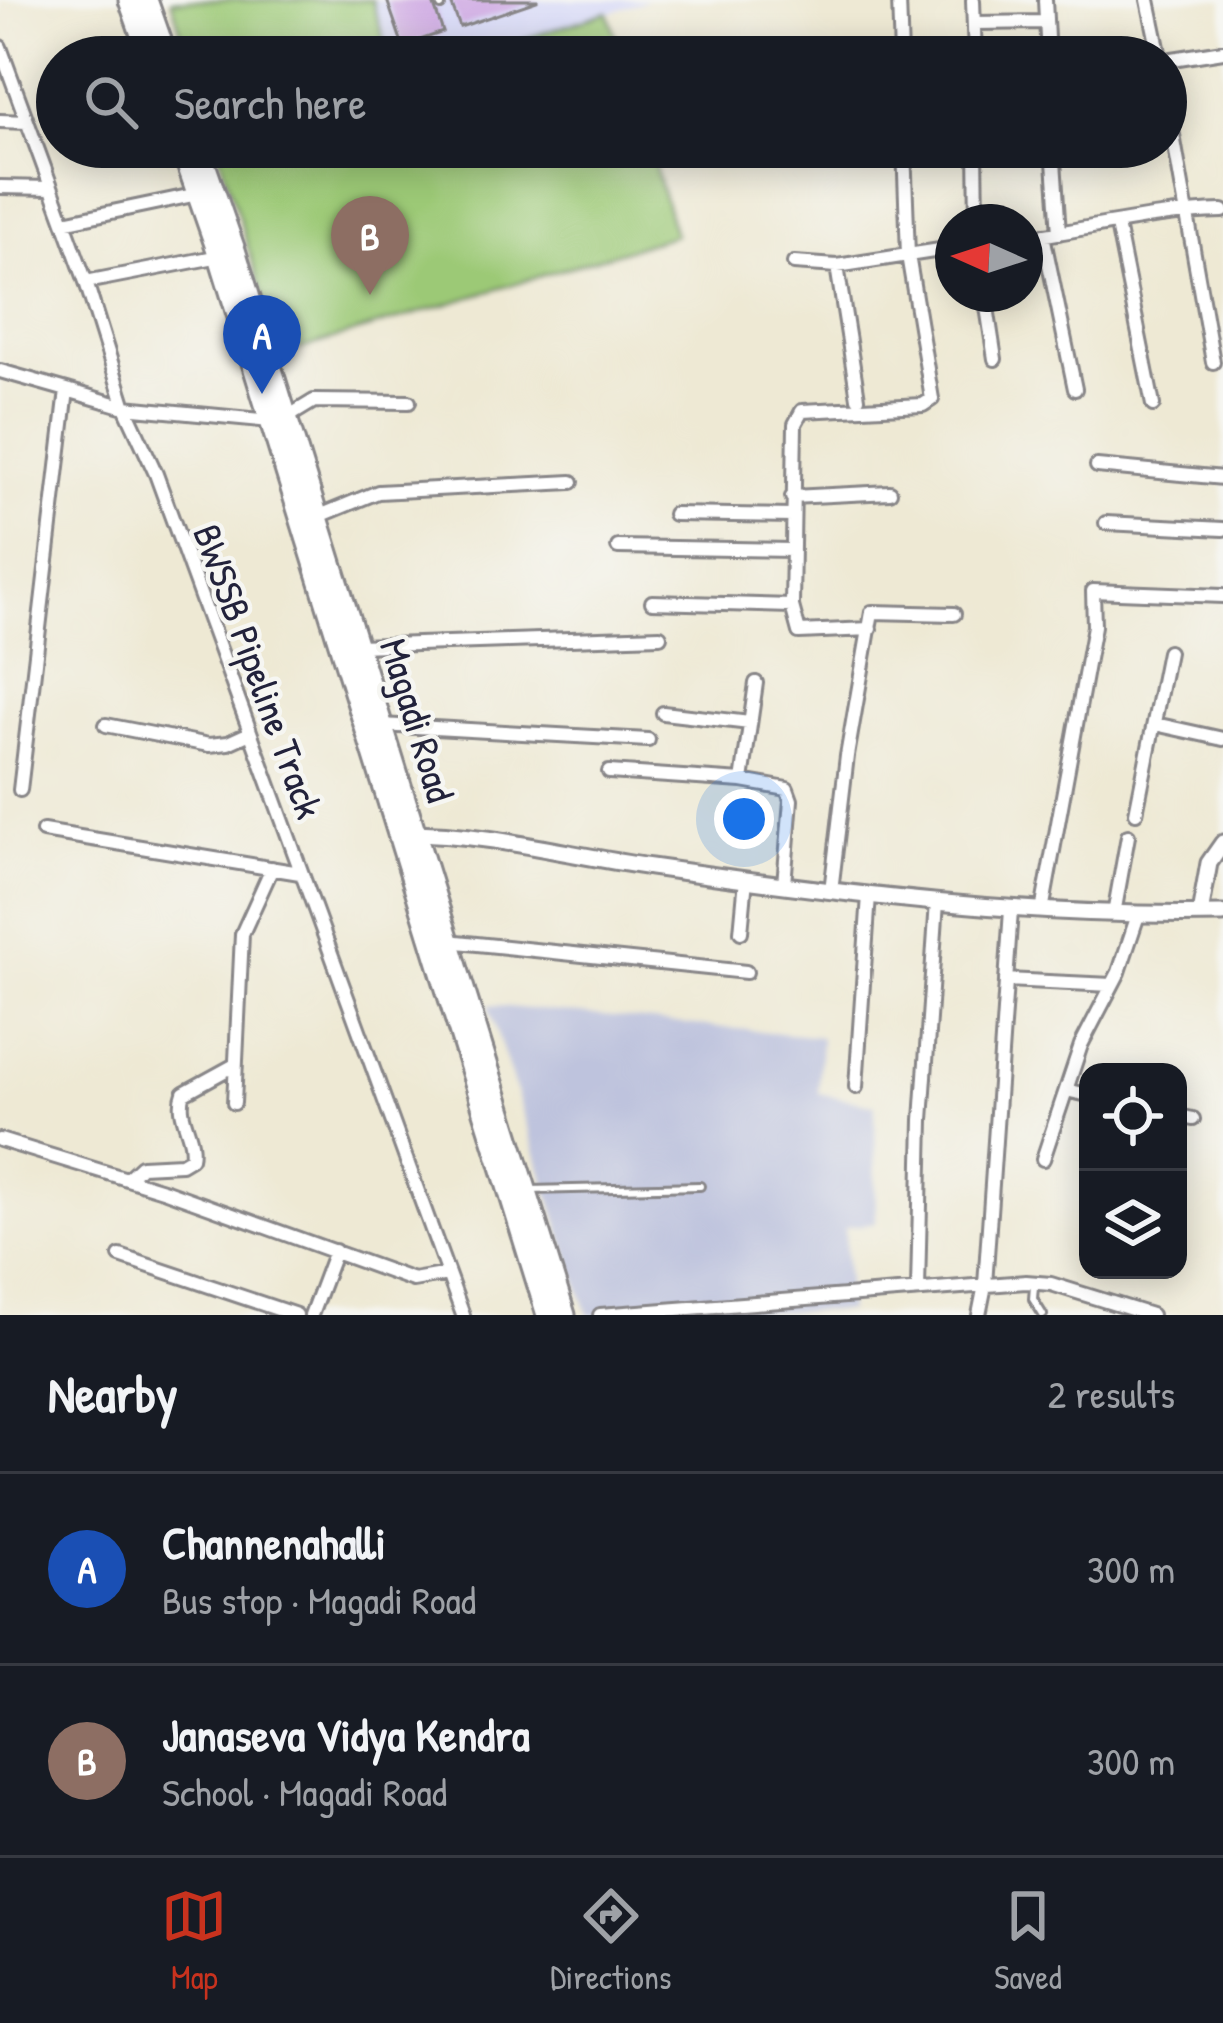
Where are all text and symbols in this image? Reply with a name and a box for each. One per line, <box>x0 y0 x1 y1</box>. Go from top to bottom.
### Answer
search box <box>36 36 1187 168</box>
icon: search <box>78 69 144 135</box>
text: Search here <box>174 72 366 133</box>
pin: B <box>331 196 409 295</box>
north arrow <box>935 204 1043 312</box>
pin: A <box>223 295 301 394</box>
street label: BWSSB Pipeline Track <box>181 517 337 825</box>
street label: Magadi Road <box>368 632 468 808</box>
your location <box>714 789 774 849</box>
map controls <box>1079 1063 1187 1279</box>
button: locate <box>1079 1063 1187 1171</box>
button: layers <box>1079 1171 1187 1279</box>
text: Nearby <box>48 1359 178 1428</box>
text: 2 results <box>1048 1367 1175 1420</box>
text: Channenahalli <box>162 1512 386 1573</box>
text: A <box>77 1542 97 1595</box>
text: 300 m <box>1087 1542 1175 1595</box>
text: Bus stop · Magadi Road <box>162 1573 476 1626</box>
text: Janaseva Vidya Kendra <box>162 1704 530 1765</box>
text: B <box>77 1734 97 1787</box>
text: 300 m <box>1087 1734 1175 1787</box>
text: School · Magadi Road <box>162 1765 447 1818</box>
tab: Map <box>161 1883 227 1999</box>
tab: Directions <box>550 1883 672 1999</box>
tab: Saved <box>994 1883 1062 1999</box>

